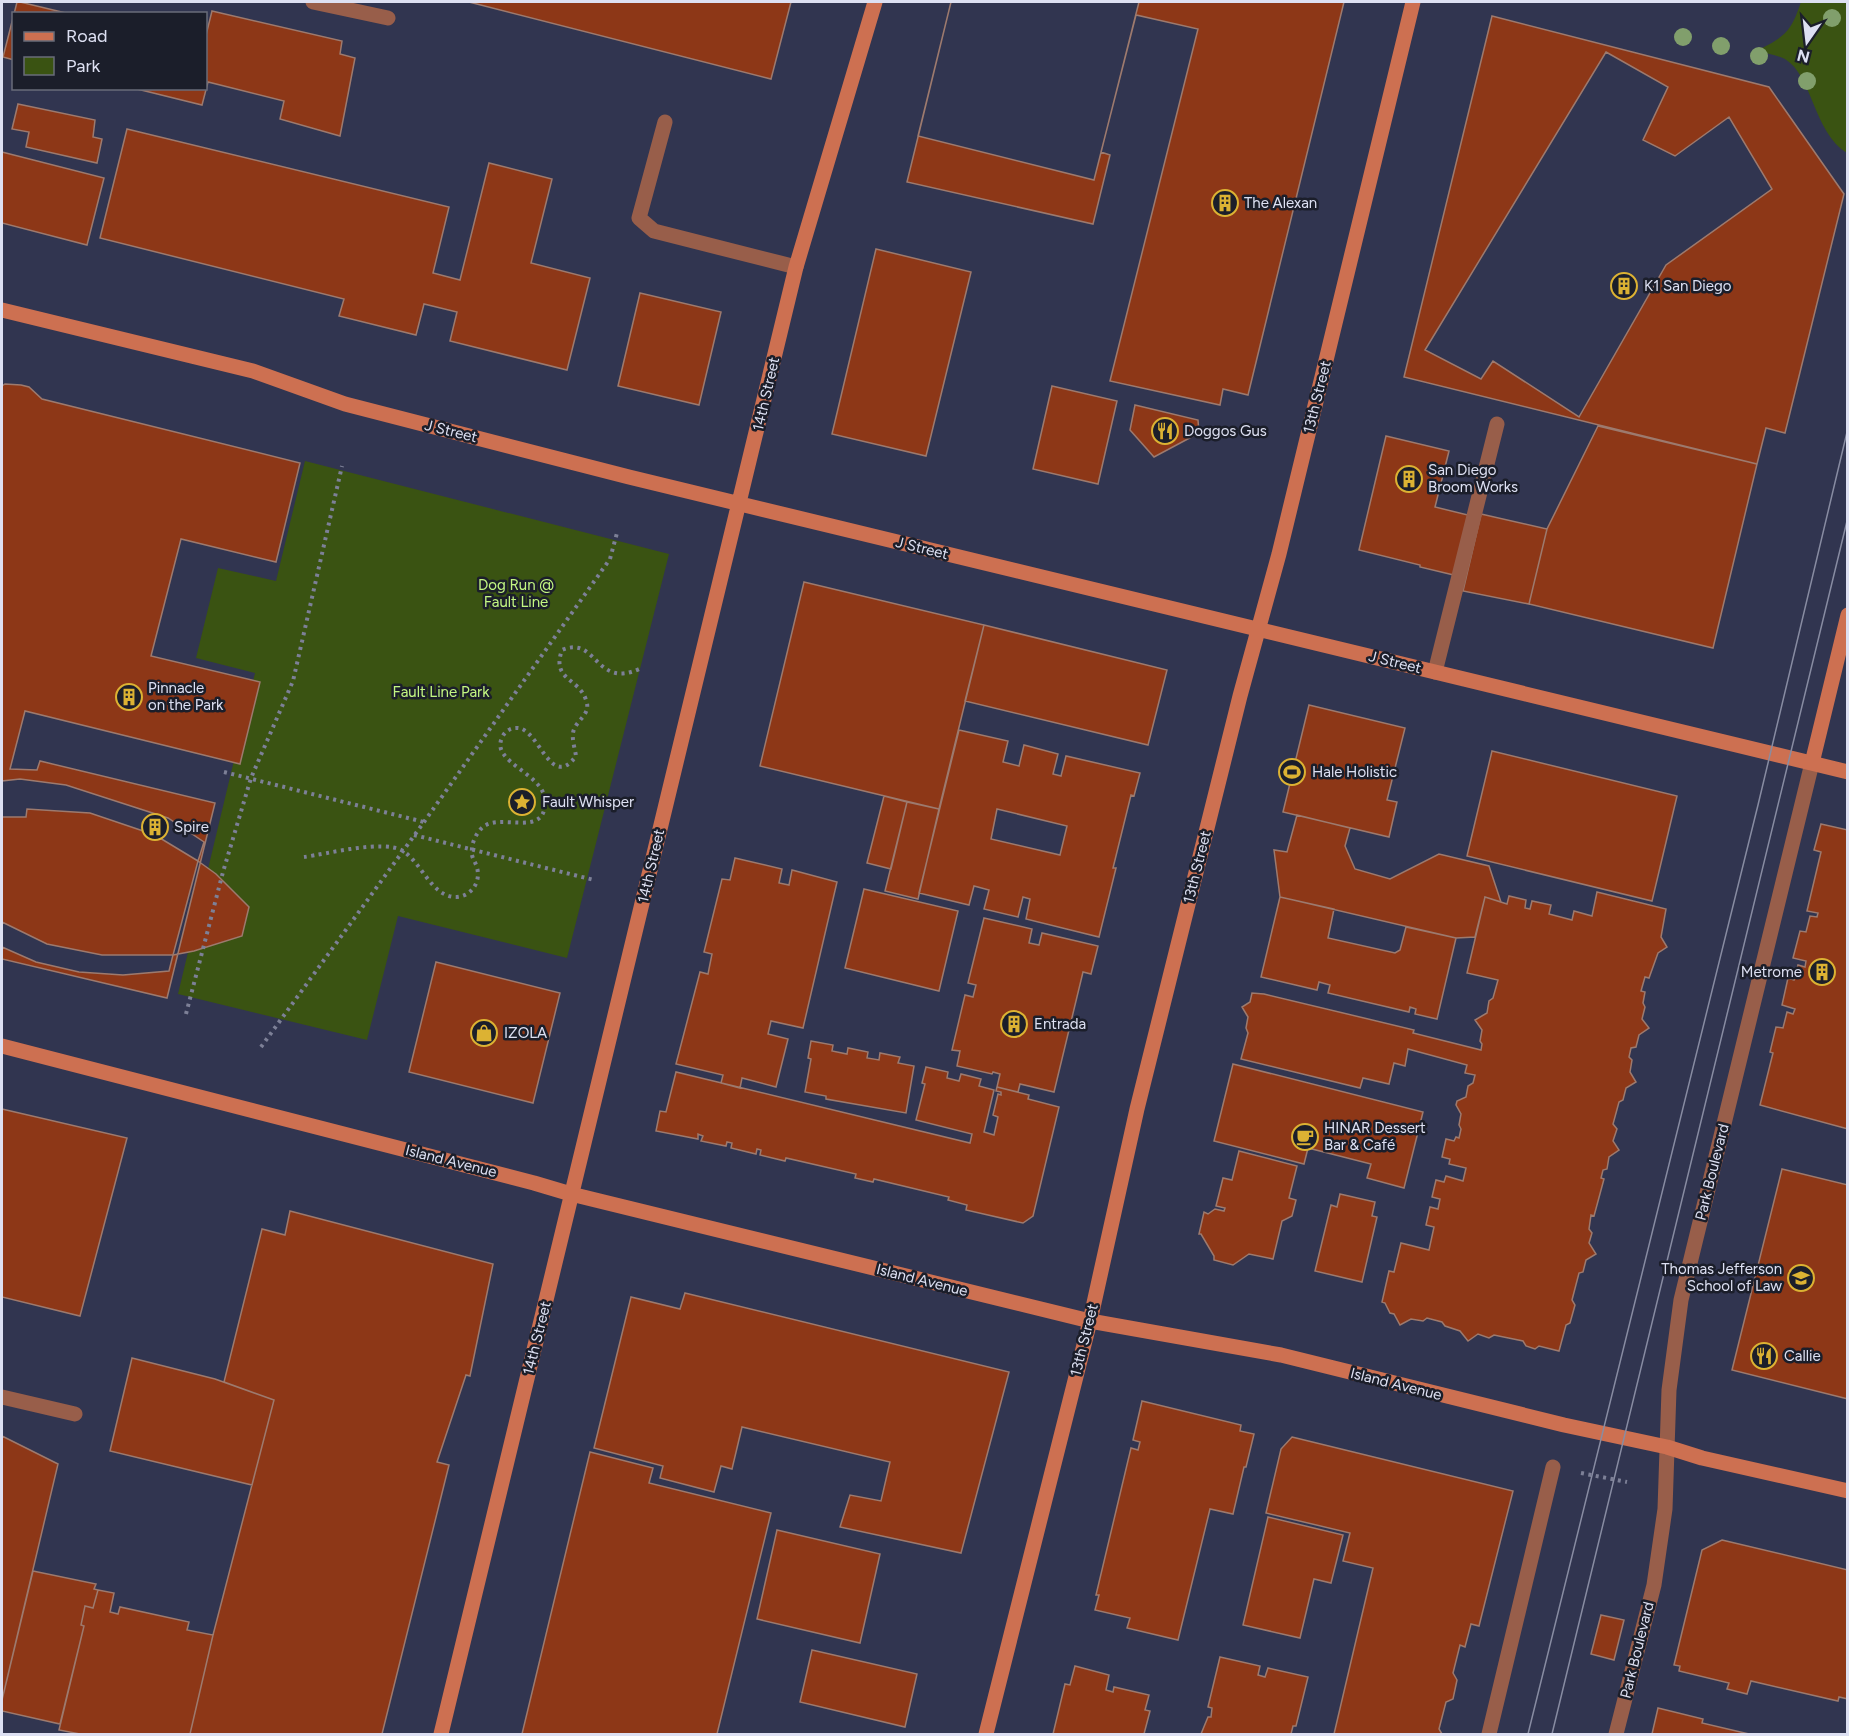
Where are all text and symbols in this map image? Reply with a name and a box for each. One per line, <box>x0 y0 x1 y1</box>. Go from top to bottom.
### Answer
legend <box>12 12 207 90</box>
north arrow <box>1777 12 1837 72</box>
text: Road <box>66 25 107 47</box>
text: N <box>1795 45 1812 67</box>
text: Park <box>66 55 101 77</box>
building icon: The Alexan <box>1210 188 1240 218</box>
place label: The Alexan <box>1244 194 1317 212</box>
building icon: K1 San Diego <box>1609 271 1639 301</box>
place label: K1 San Diego <box>1644 277 1732 295</box>
street label: 14th Street <box>749 355 783 433</box>
street label: 13th Street <box>1299 359 1335 435</box>
street label: J Street <box>423 416 479 446</box>
restaurant icon: Doggos Gus <box>1150 416 1180 446</box>
place label: Doggos Gus <box>1184 422 1267 440</box>
place label: San Diego Broom Works <box>1428 461 1518 496</box>
building icon: San Diego Broom Works <box>1394 464 1424 494</box>
street label: J Street <box>894 533 950 563</box>
park label: Dog Run @ Fault Line <box>478 576 554 611</box>
street label: J Street <box>1367 647 1423 677</box>
place label: Pinnacle on the Park <box>148 679 224 714</box>
building icon: Pinnacle on the Park <box>114 682 144 712</box>
park label: Fault Line Park <box>393 683 490 701</box>
sports icon: Hale Holistic <box>1277 757 1307 787</box>
place label: Hale Holistic <box>1312 763 1397 781</box>
place icon: Fault Whisper <box>507 787 537 817</box>
place label: Fault Whisper <box>542 793 634 811</box>
building icon: Spire <box>140 812 170 842</box>
place label: Spire <box>174 818 209 836</box>
street label: 14th Street <box>634 827 668 905</box>
street label: 13th Street <box>1179 829 1215 905</box>
building icon: Metrome <box>1807 957 1837 987</box>
place label: Metrome <box>1741 963 1802 981</box>
building icon: Entrada <box>999 1009 1029 1039</box>
place label: Entrada <box>1034 1015 1086 1033</box>
shop icon: IZOLA <box>469 1018 499 1048</box>
place label: IZOLA <box>504 1024 547 1042</box>
place label: HINAR Dessert Bar & Café <box>1324 1119 1426 1154</box>
cafe icon: HINAR Dessert Bar & Café <box>1290 1122 1320 1152</box>
street label: Park Boulevard <box>1691 1122 1733 1222</box>
street label: Island Avenue <box>403 1141 499 1181</box>
street label: Island Avenue <box>874 1260 970 1300</box>
place label: Thomas Jefferson School of Law <box>1661 1260 1782 1295</box>
school or university icon: Thomas Jefferson School of Law <box>1786 1263 1816 1293</box>
street label: 14th Street <box>519 1299 555 1377</box>
street label: 13th Street <box>1066 1302 1102 1378</box>
restaurant icon: Callie <box>1749 1341 1779 1371</box>
place label: Callie <box>1784 1347 1821 1365</box>
street label: Island Avenue <box>1348 1364 1444 1404</box>
street label: Park Boulevard <box>1616 1600 1658 1700</box>

